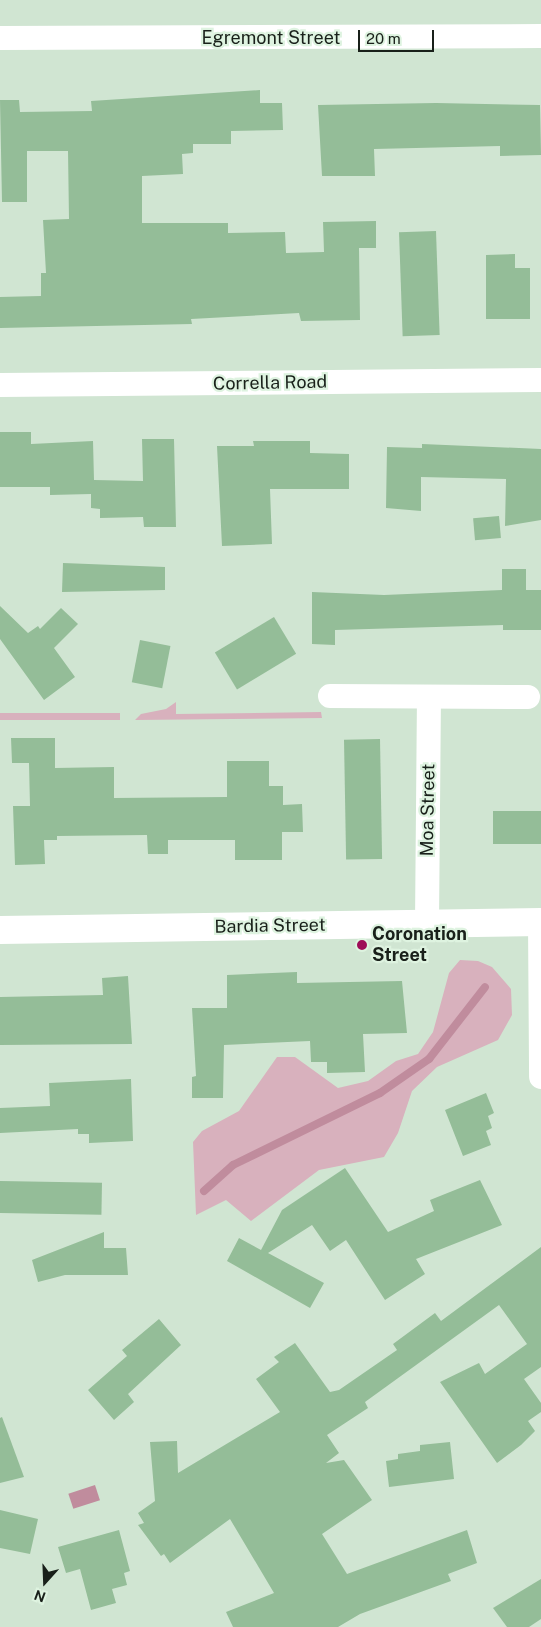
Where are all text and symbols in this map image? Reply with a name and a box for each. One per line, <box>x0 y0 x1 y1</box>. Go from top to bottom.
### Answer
scale bar <box>361 20 437 52</box>
street label: Egremont Street <box>202 27 340 49</box>
text: 20 m <box>366 30 401 47</box>
street label: Corrella Road <box>213 371 327 395</box>
street label: Moa Street <box>416 763 440 857</box>
street label: Bardia Street <box>214 914 326 938</box>
place label: Coronation Street <box>372 924 467 966</box>
marker: Coronation Street <box>356 939 368 951</box>
north arrow <box>20 1557 70 1607</box>
text: N <box>32 1587 48 1605</box>

